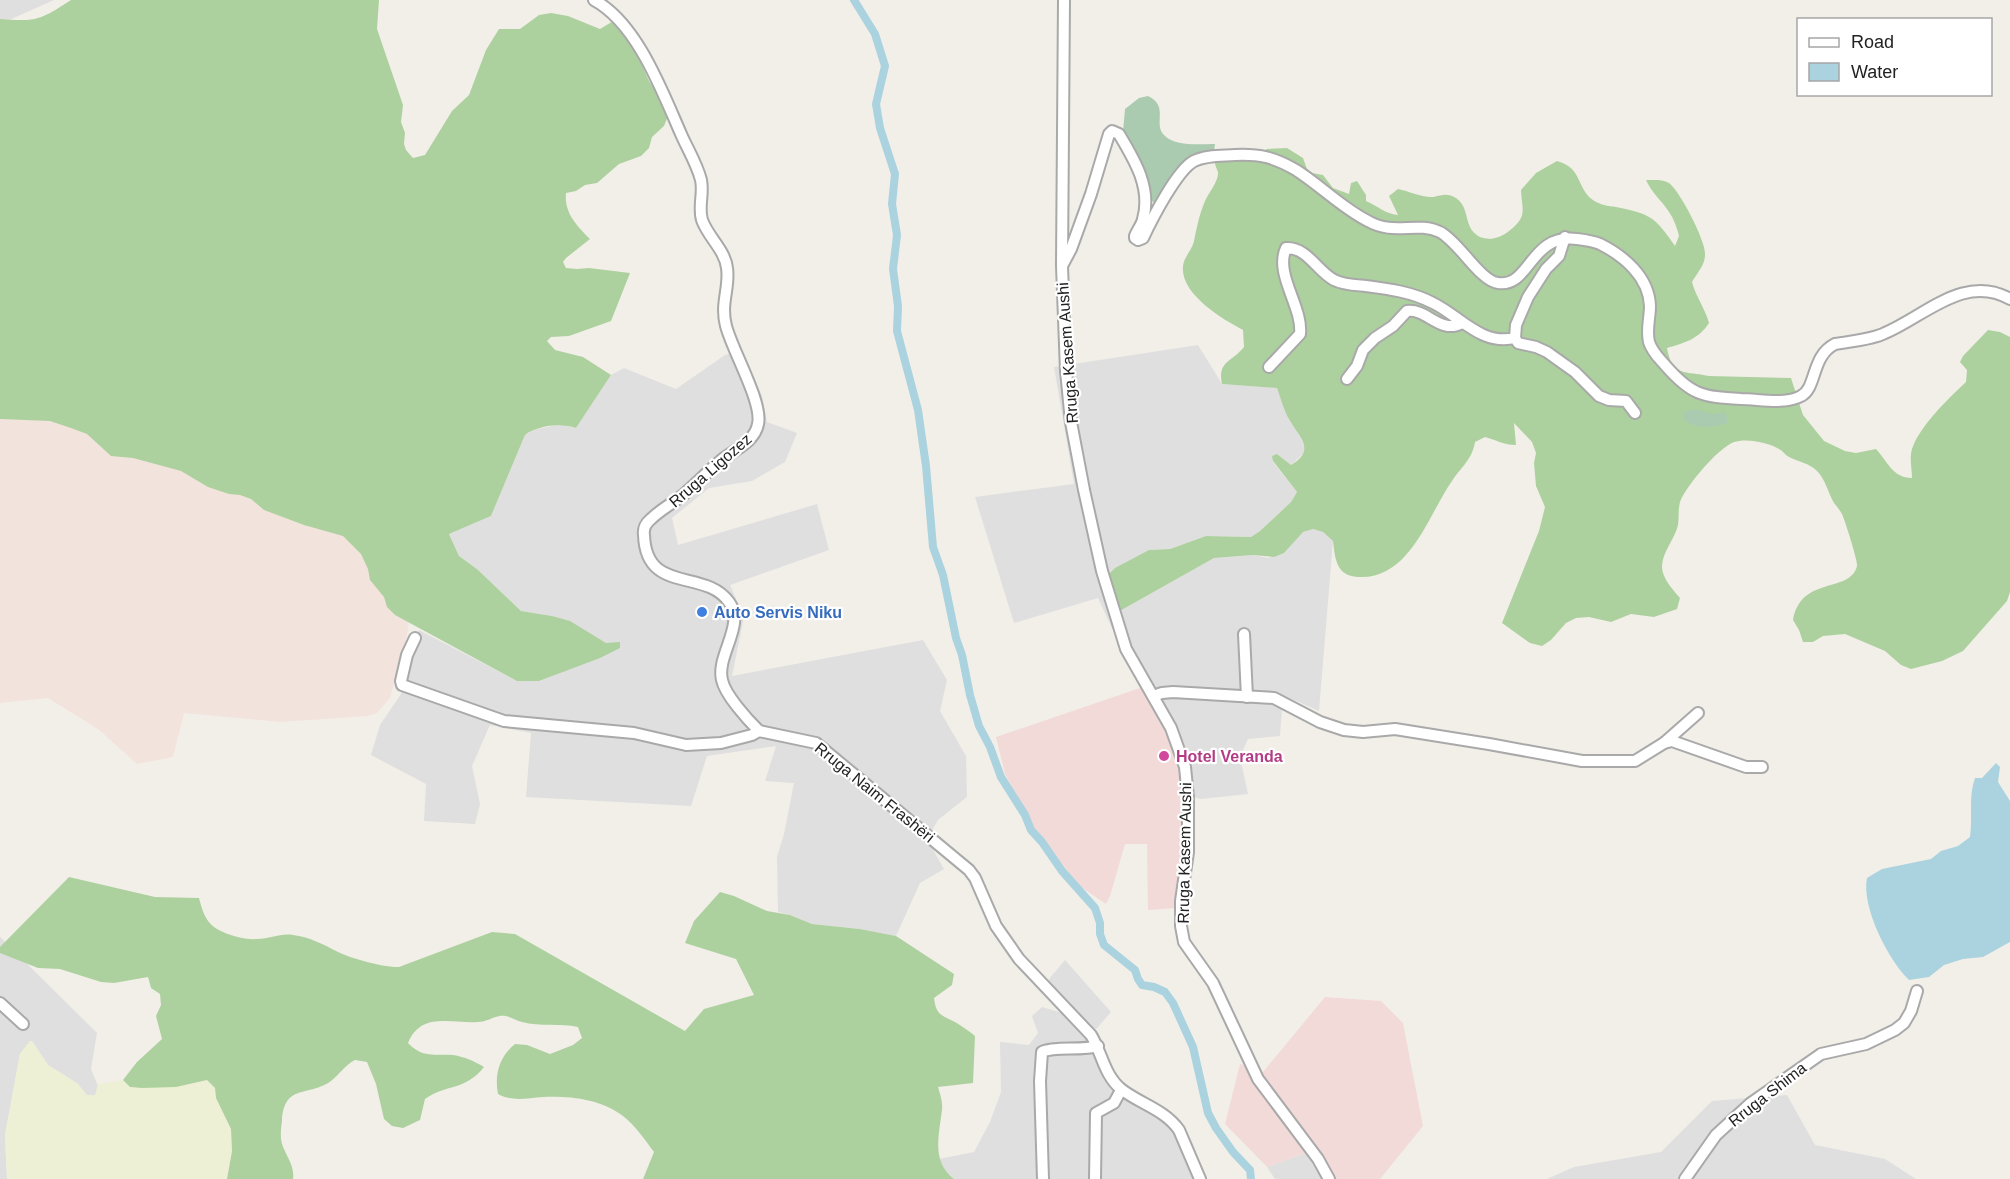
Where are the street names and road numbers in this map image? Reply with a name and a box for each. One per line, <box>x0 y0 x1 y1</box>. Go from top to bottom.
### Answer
street label: Rruga Kasem Aushi <box>1054 282 1081 424</box>
street label: Rruga Ligozez <box>666 430 755 511</box>
street label: Rruga Naim Frashëri <box>812 739 938 846</box>
street label: Rruga Kasem Aushi <box>1175 782 1194 924</box>
street label: Rruga Shima <box>1725 1059 1809 1130</box>

